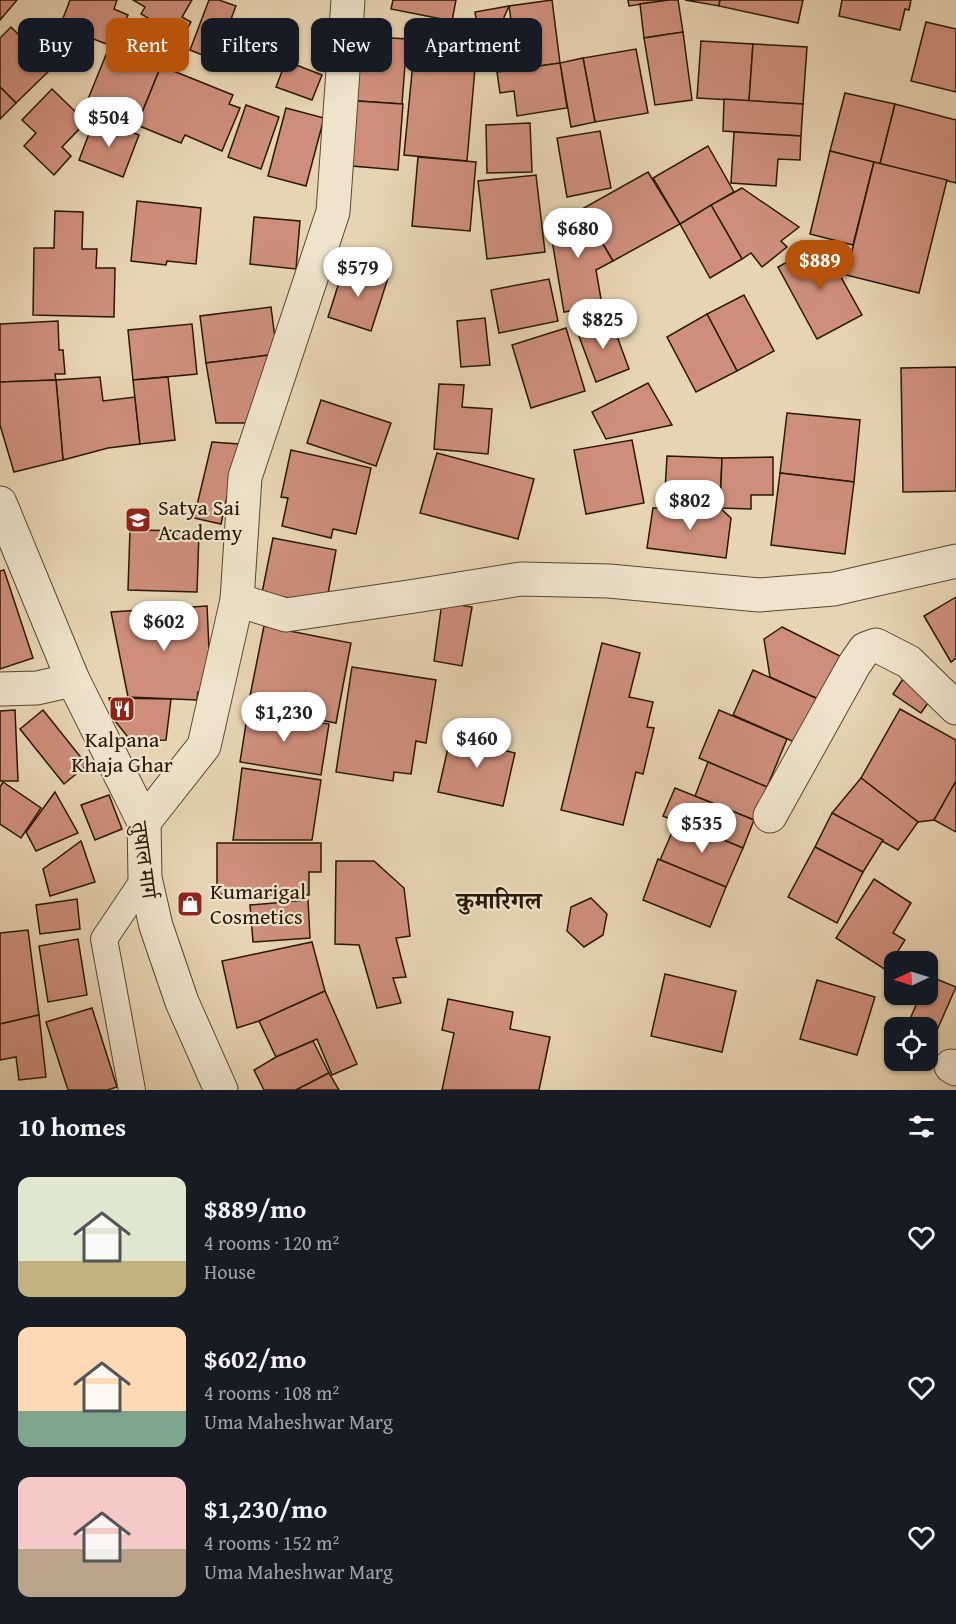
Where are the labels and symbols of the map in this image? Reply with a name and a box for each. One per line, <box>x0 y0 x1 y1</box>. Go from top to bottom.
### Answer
pin: $504 <box>73 97 145 148</box>
pin: $680 <box>542 208 614 259</box>
pin: $889 <box>784 240 856 291</box>
pin: $579 <box>322 247 394 298</box>
pin: $825 <box>567 299 639 350</box>
pin: $802 <box>654 480 726 531</box>
place label: Satya Sai Academy <box>158 491 243 548</box>
school or university icon: Satya Sai Academy <box>123 505 153 535</box>
pin: $602 <box>128 601 200 652</box>
pin: $1,230 <box>235 692 333 743</box>
restaurant icon: Kalpana Khaja Ghar <box>107 694 137 724</box>
pin: $460 <box>441 718 513 769</box>
place label: Kalpana Khaja Ghar <box>71 723 173 780</box>
pin: $535 <box>666 803 738 854</box>
street label: तुषाल मार्ग <box>124 818 166 902</box>
place label: Kumarigal Cosmetics <box>210 875 306 932</box>
district label: कुमारिगल <box>454 883 543 918</box>
shop icon: Kumarigal Cosmetics <box>175 889 205 919</box>
north arrow <box>884 951 938 1005</box>

